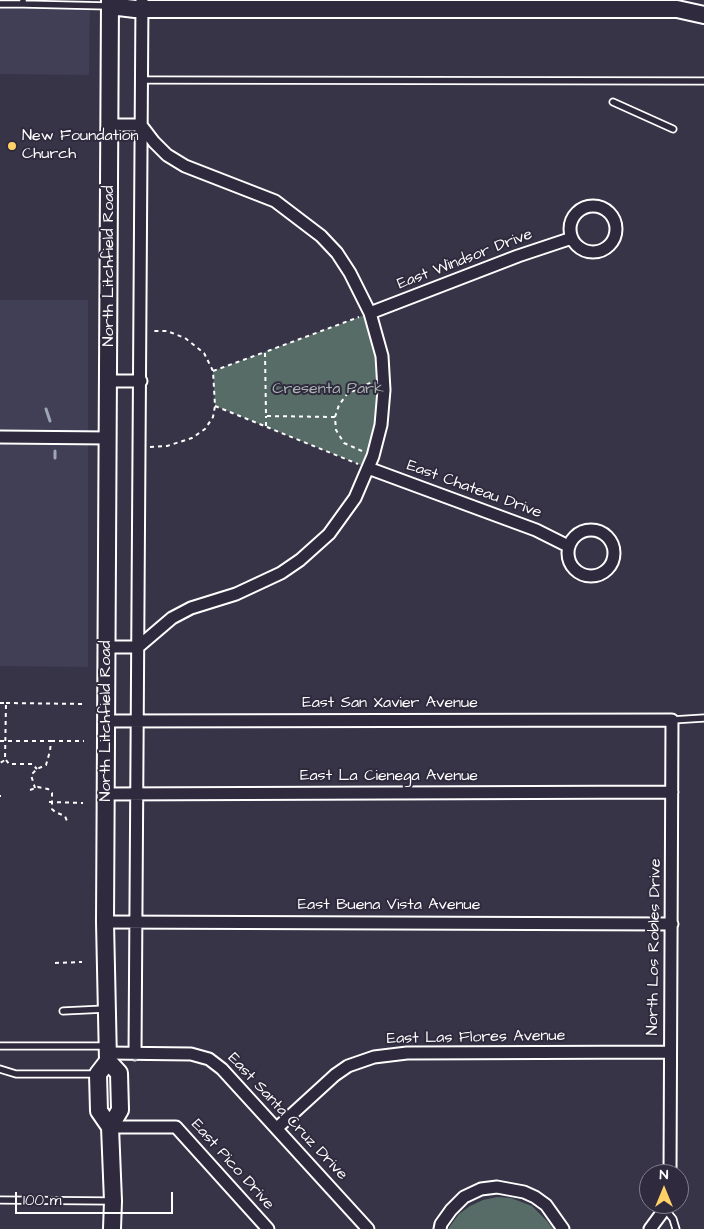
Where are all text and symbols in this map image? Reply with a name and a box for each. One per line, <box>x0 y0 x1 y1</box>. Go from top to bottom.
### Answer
place label: New Foundation Church <box>22 127 138 165</box>
marker: New Foundation Church <box>6 140 18 152</box>
street label: North Litchfield Road <box>100 185 120 347</box>
street label: East Windsor Drive <box>395 225 535 295</box>
park label: Cresenta Park <box>272 380 384 400</box>
street label: East Chateau Drive <box>404 457 544 523</box>
street label: North Litchfield Road <box>97 640 117 802</box>
street label: East San Xavier Avenue <box>302 694 478 714</box>
street label: East La Cienega Avenue <box>300 767 478 787</box>
street label: North Los Robles Drive <box>644 858 666 1036</box>
street label: East Buena Vista Avenue <box>298 896 480 916</box>
street label: East Las Flores Avenue <box>387 1027 565 1049</box>
street label: East Santa Cruz Drive <box>223 1049 351 1185</box>
street label: East Pico Drive <box>186 1116 278 1214</box>
north arrow <box>639 1164 689 1214</box>
text: N <box>660 1165 668 1185</box>
scale bar <box>18 1182 175 1214</box>
text: 100 m <box>23 1190 62 1211</box>

